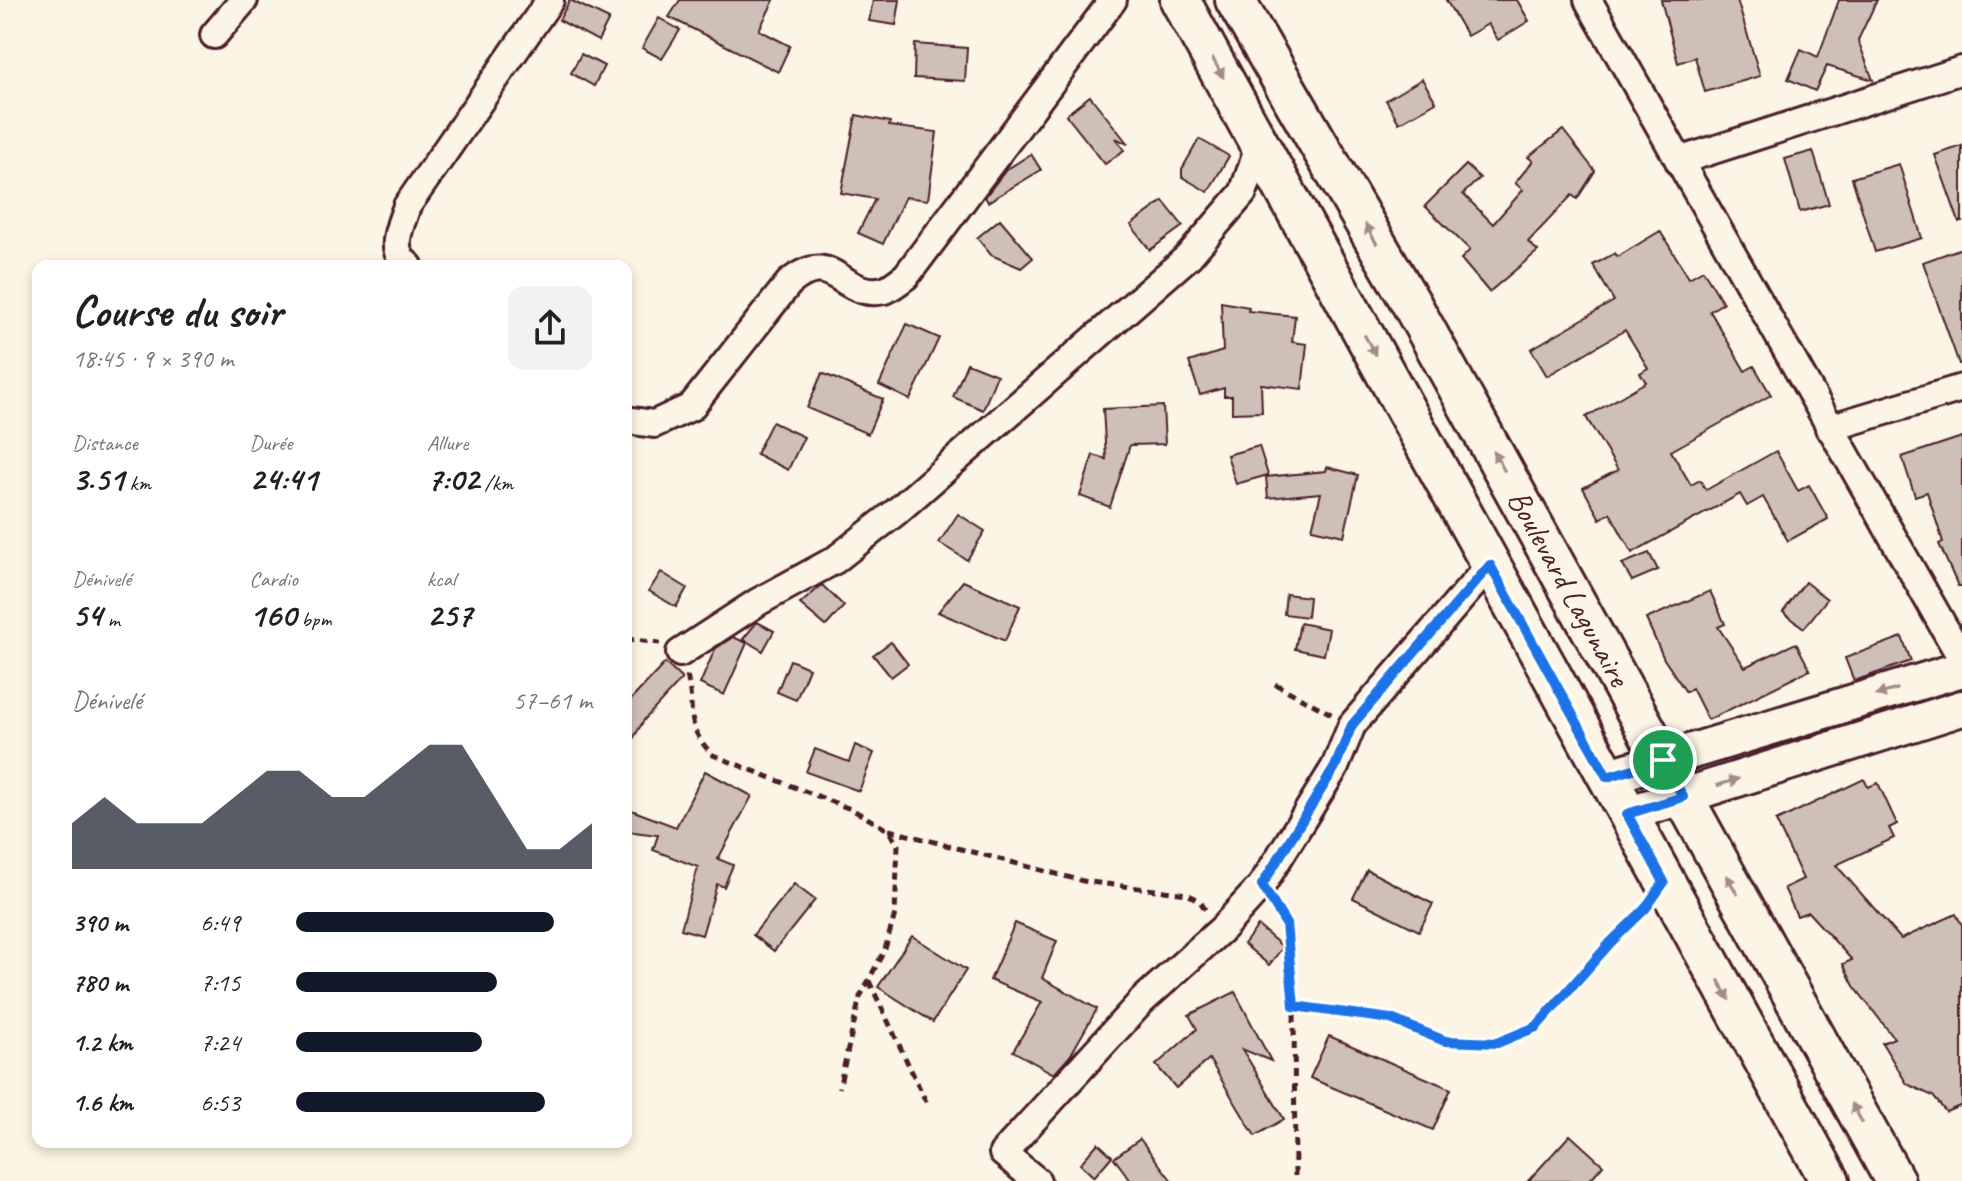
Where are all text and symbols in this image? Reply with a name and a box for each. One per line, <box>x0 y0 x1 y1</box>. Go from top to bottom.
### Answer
one-way arrow <box>1210 57 1224 79</box>
one-way arrow <box>1364 223 1378 245</box>
text: Course du soir <box>72 284 282 339</box>
button: share <box>508 286 592 370</box>
one-way arrow <box>1364 333 1377 356</box>
text: 18:45 · 9 × 390 m <box>72 342 233 375</box>
text: Distance <box>72 429 138 457</box>
text: Durée <box>249 429 292 457</box>
text: Allure <box>427 429 468 457</box>
one-way arrow <box>1492 450 1506 472</box>
text: 3.51 <box>72 457 124 500</box>
text: 24:41 <box>249 457 317 500</box>
text: 7:02 <box>427 457 479 500</box>
text: km <box>124 469 151 497</box>
text: /km <box>479 469 513 497</box>
street label: Boulevard Lagunaire <box>1498 483 1641 696</box>
text: Dénivelé <box>72 565 131 593</box>
text: Cardio <box>249 565 298 593</box>
text: kcal <box>427 565 456 593</box>
text: 54 <box>72 593 102 636</box>
text: 160 <box>249 593 296 636</box>
text: 257 <box>427 593 472 636</box>
text: m <box>102 605 120 633</box>
text: bpm <box>296 605 331 633</box>
text: Dénivelé <box>72 684 142 717</box>
text: 57–61 m <box>513 684 592 717</box>
one-way arrow <box>1875 686 1899 698</box>
pin <box>1629 726 1697 794</box>
icon: arrive <box>1641 738 1685 782</box>
one-way arrow <box>1717 775 1741 788</box>
one-way arrow <box>1725 874 1739 896</box>
text: 390 m <box>72 906 128 939</box>
text: 6:49 <box>200 906 240 939</box>
text: 780 m <box>72 966 128 999</box>
text: 7:15 <box>200 966 240 999</box>
one-way arrow <box>1717 979 1731 1001</box>
text: 1.2 km <box>72 1026 132 1059</box>
text: 7:24 <box>200 1026 240 1059</box>
text: 1.6 km <box>72 1086 133 1119</box>
text: 6:53 <box>200 1086 240 1119</box>
one-way arrow <box>1851 1101 1864 1124</box>

